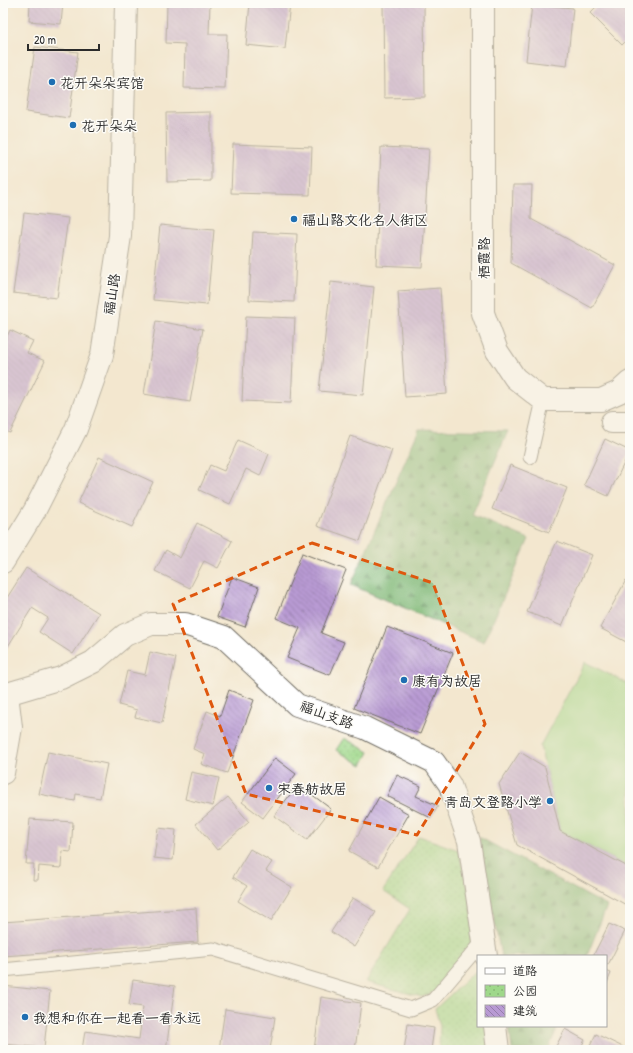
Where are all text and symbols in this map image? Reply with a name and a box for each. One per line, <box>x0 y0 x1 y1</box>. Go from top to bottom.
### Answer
scale bar <box>28 26 99 52</box>
text: 20 m <box>34 31 56 48</box>
place label: 花开朵朵宾馆 <box>60 73 144 92</box>
marker: 花开朵朵宾馆 <box>47 77 57 87</box>
place label: 花开朵朵 <box>81 116 137 135</box>
marker: 花开朵朵 <box>68 120 78 130</box>
place label: 福山路文化名人街区 <box>302 210 428 229</box>
marker: 福山路文化名人街区 <box>289 214 299 224</box>
street label: 栖霞路 <box>474 237 493 279</box>
street label: 福山路 <box>98 272 124 316</box>
place label: 康有为故居 <box>412 671 482 690</box>
marker: 康有为故居 <box>399 675 409 685</box>
street label: 福山支路 <box>297 695 357 733</box>
place label: 宋春舫故居 <box>277 779 347 798</box>
marker: 宋春舫故居 <box>264 783 274 793</box>
place label: 青岛文登路小学 <box>444 792 542 811</box>
marker: 青岛文登路小学 <box>545 796 555 806</box>
legend <box>477 955 607 1027</box>
text: 道路 <box>513 962 537 979</box>
text: 公园 <box>513 982 537 999</box>
text: 建筑 <box>513 1002 537 1019</box>
place label: 我想和你在一起看一看永远 <box>33 1008 201 1027</box>
marker: 我想和你在一起看一看永远 <box>20 1012 30 1022</box>

